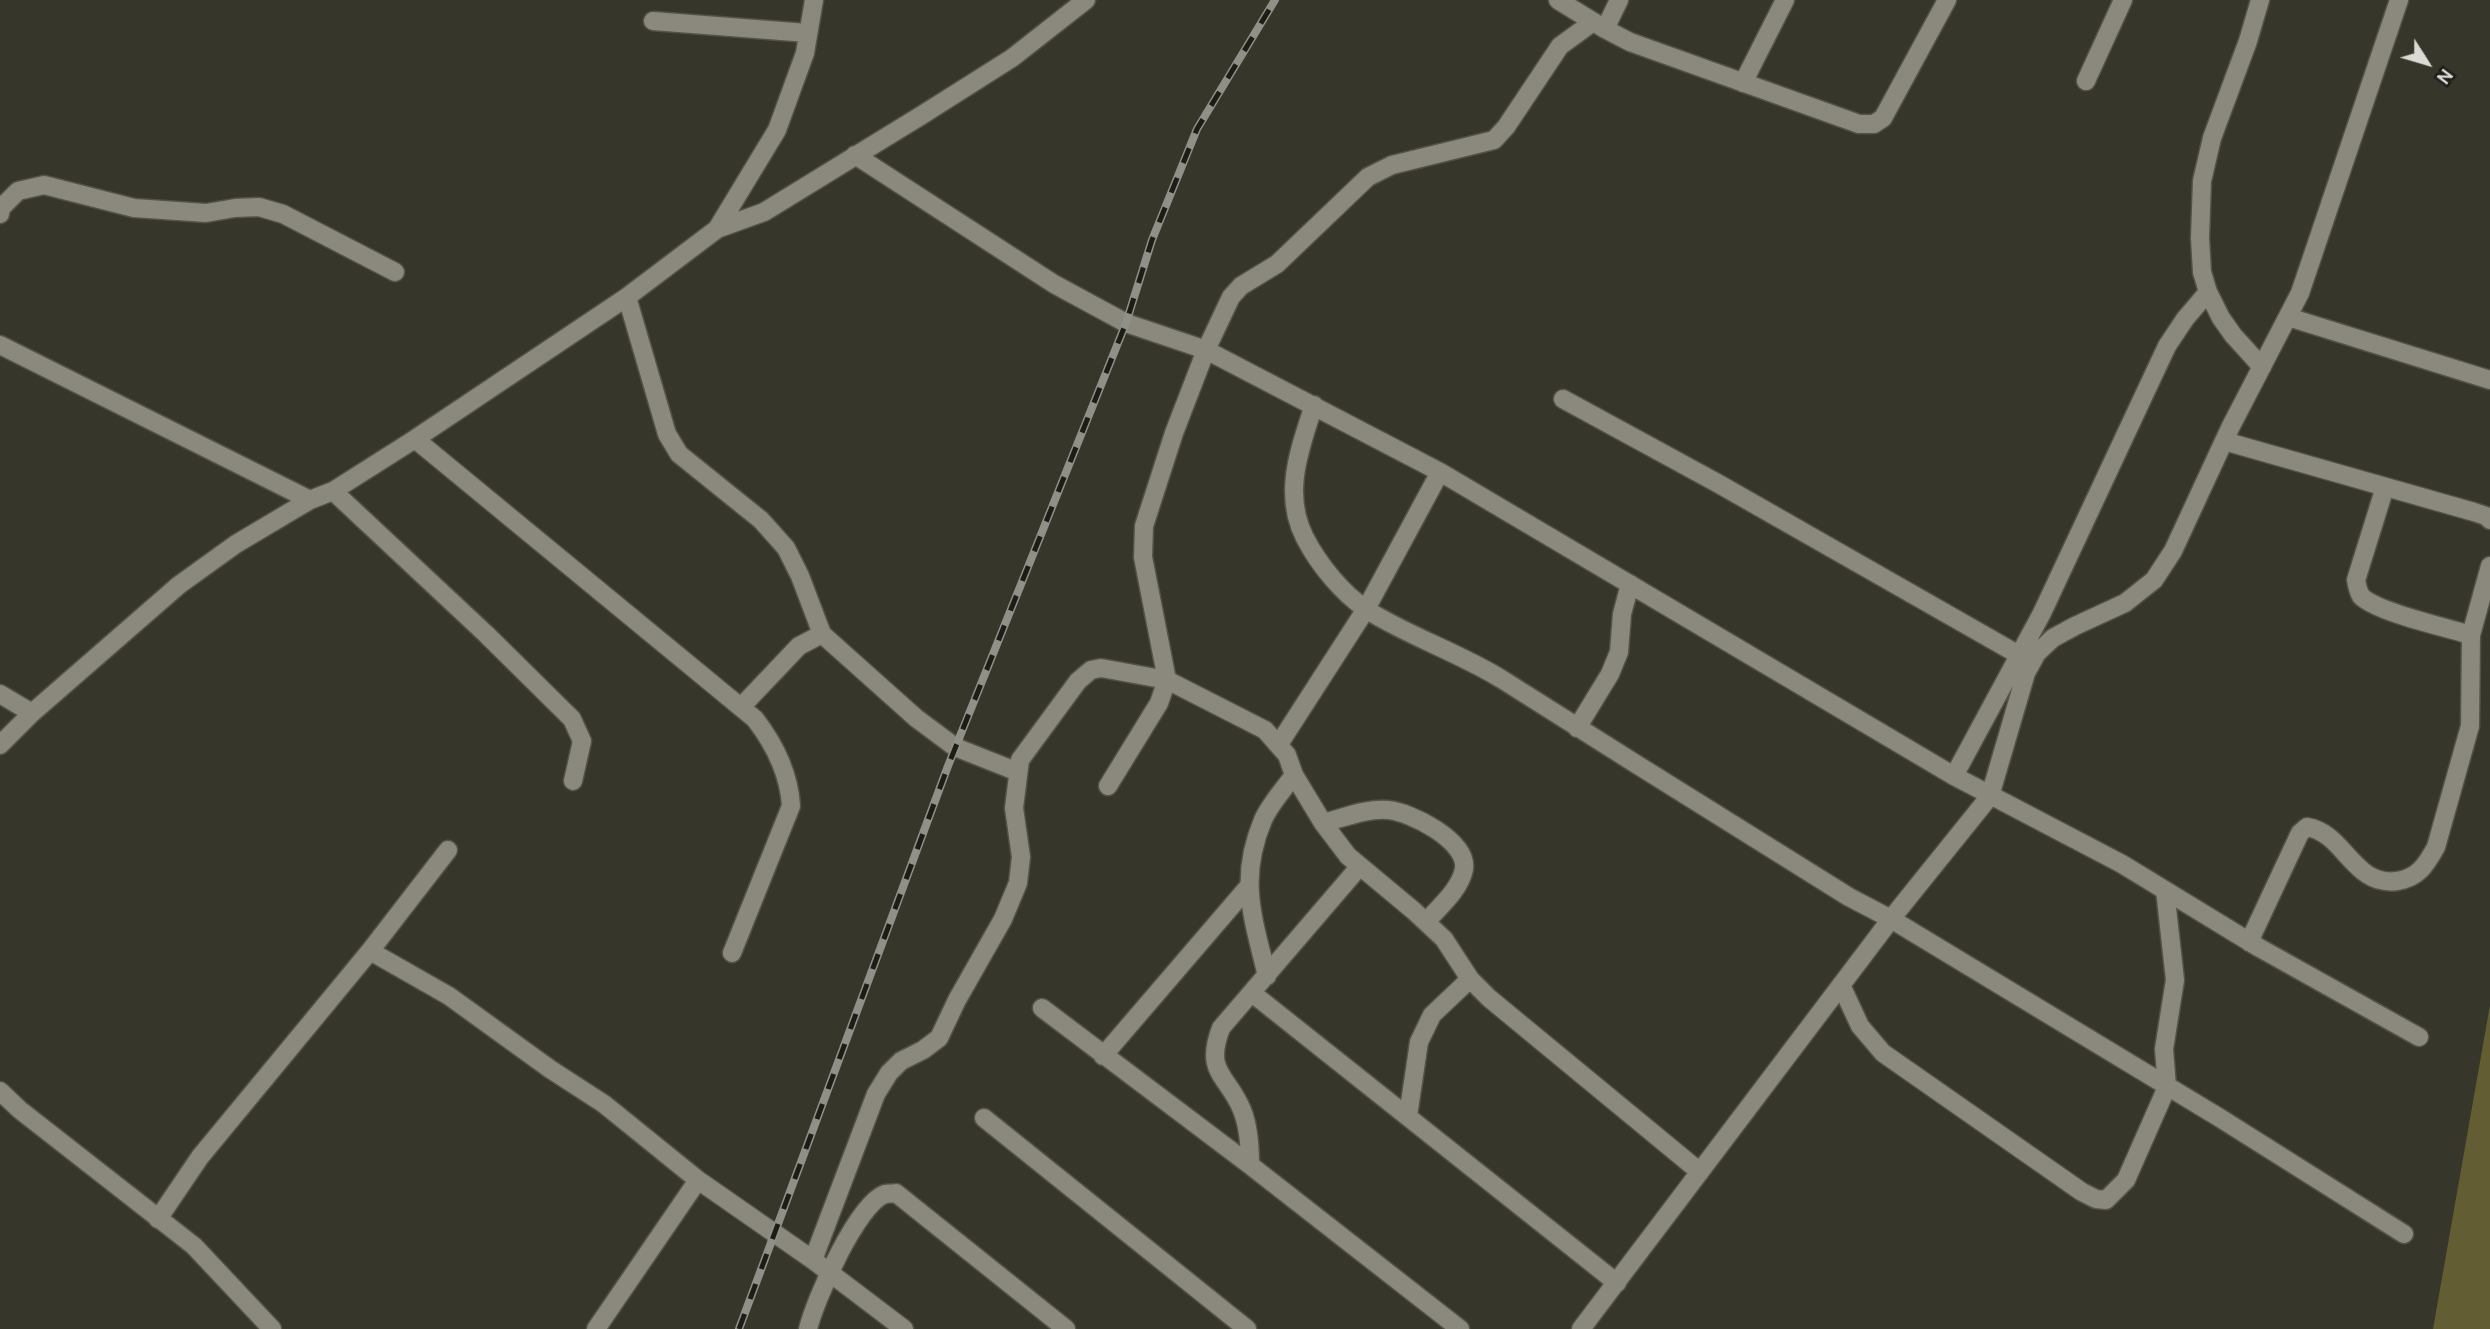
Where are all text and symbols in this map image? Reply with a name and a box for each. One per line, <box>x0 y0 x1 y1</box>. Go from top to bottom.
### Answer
north arrow <box>2392 28 2462 98</box>
text: N <box>2430 63 2457 88</box>

